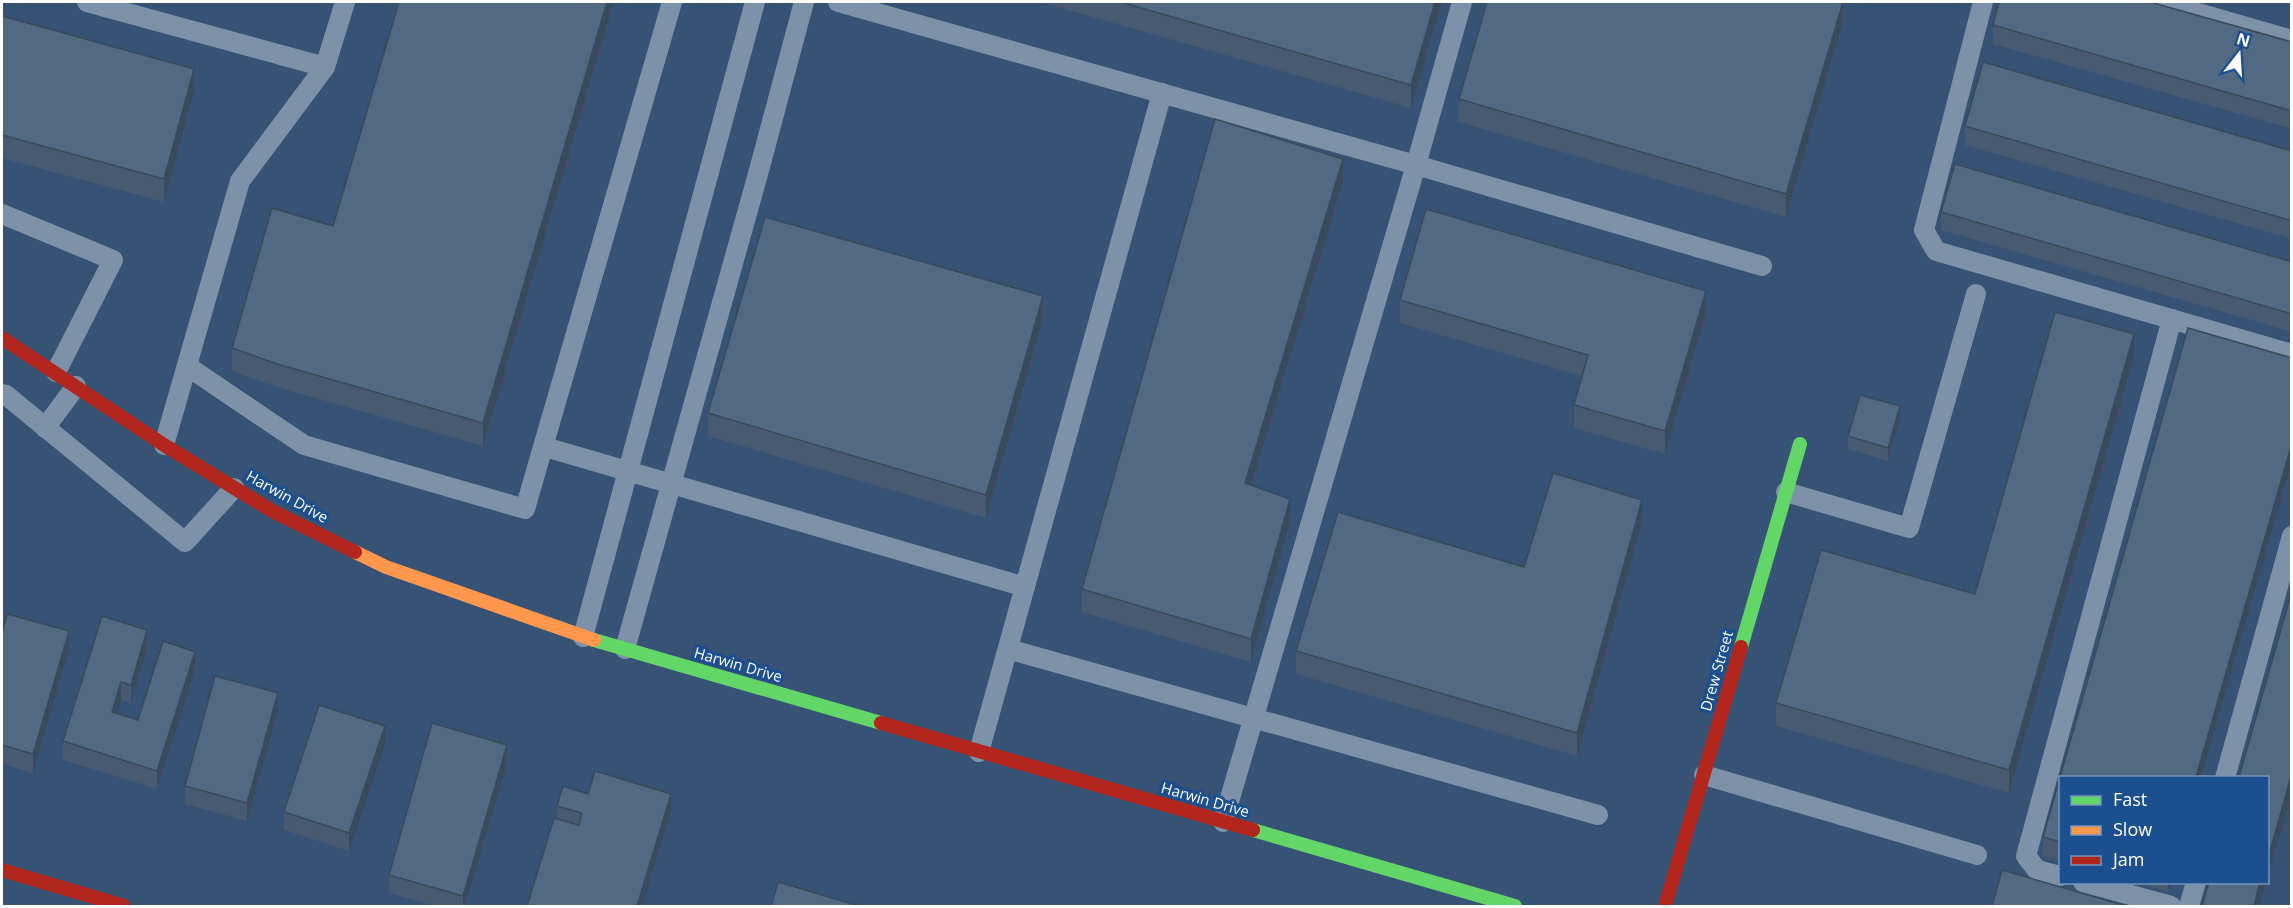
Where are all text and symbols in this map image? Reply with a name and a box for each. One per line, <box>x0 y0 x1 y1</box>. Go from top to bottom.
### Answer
north arrow <box>2209 24 2269 84</box>
text: N <box>2234 27 2253 52</box>
street label: Harwin Drive <box>243 465 332 527</box>
street label: Drew Street <box>1695 628 1737 713</box>
street label: Harwin Drive <box>692 642 785 686</box>
legend <box>2059 776 2269 884</box>
street label: Harwin Drive <box>1159 777 1252 821</box>
text: Fast <box>2113 787 2147 811</box>
text: Slow <box>2113 817 2152 841</box>
text: Jam <box>2111 847 2145 871</box>

